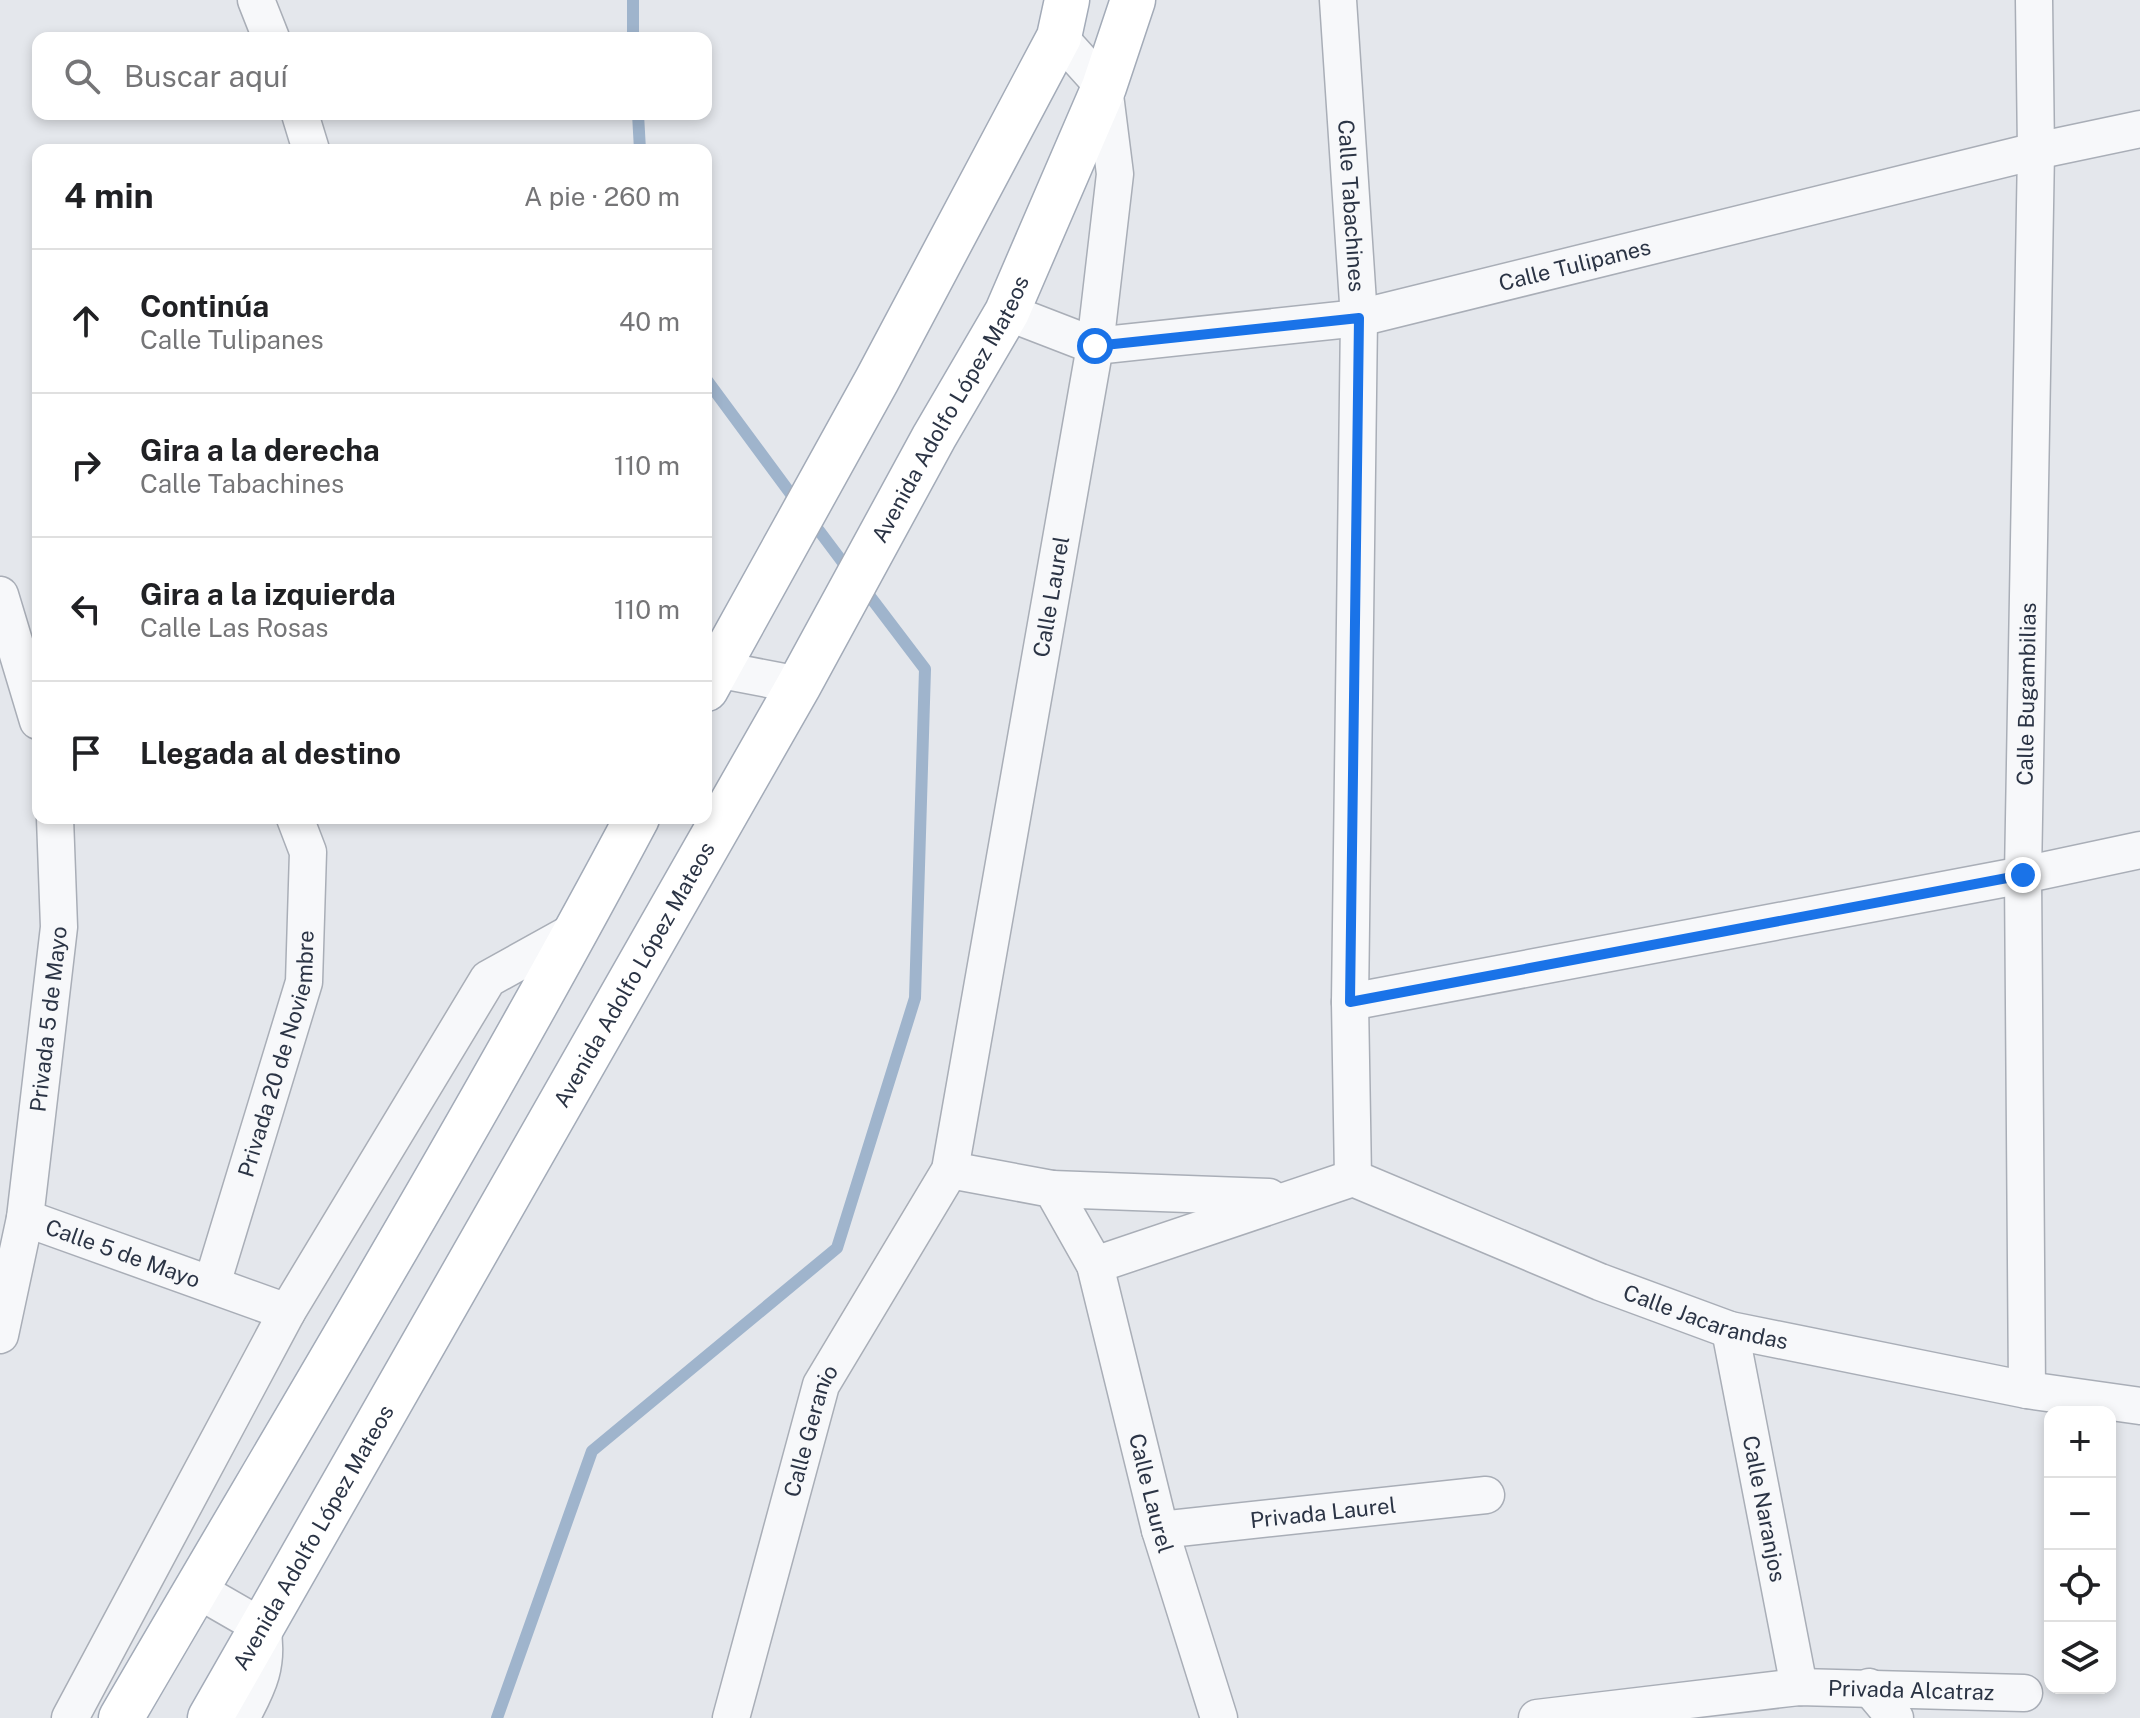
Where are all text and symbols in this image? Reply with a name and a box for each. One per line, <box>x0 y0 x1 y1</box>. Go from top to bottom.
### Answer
search box <box>32 32 712 120</box>
icon: search <box>60 54 104 98</box>
text: Buscar aquí <box>124 58 288 94</box>
street label: Calle Tabachines <box>1333 118 1370 293</box>
text: 4 min <box>64 176 154 216</box>
text: A pie · 260 m <box>524 181 680 212</box>
street label: Calle Tulipanes <box>1496 234 1653 296</box>
street label: Avenida Adolfo López Mateos <box>866 272 1034 547</box>
text: Continúa <box>140 288 269 324</box>
icon: ahead <box>64 299 108 343</box>
text: 40 m <box>619 306 680 337</box>
text: Calle Tulipanes <box>140 324 324 355</box>
route start <box>1077 328 1113 364</box>
text: Gira a la derecha <box>140 432 380 468</box>
icon: right <box>64 443 108 487</box>
text: 110 m <box>614 450 680 481</box>
text: Calle Tabachines <box>140 468 344 499</box>
street label: Calle Laurel <box>1028 534 1074 659</box>
text: Gira a la izquierda <box>140 576 396 612</box>
icon: left <box>64 587 108 631</box>
text: 110 m <box>614 594 680 625</box>
street label: Calle Bugambilias <box>2012 602 2041 786</box>
text: Calle Las Rosas <box>140 612 328 643</box>
icon: arrive <box>64 731 108 775</box>
text: Llegada al destino <box>140 735 401 771</box>
street label: Avenida Adolfo López Mateos <box>548 837 720 1112</box>
route end <box>2005 857 2041 893</box>
street label: Privada 5 de Mayo <box>24 925 72 1113</box>
street label: Privada 20 de Noviembre <box>232 930 319 1180</box>
street label: Calle 5 de Mayo <box>42 1213 204 1293</box>
street label: Calle Jacarandas <box>1620 1279 1790 1354</box>
street label: Calle Geranio <box>778 1360 843 1500</box>
street label: Avenida Adolfo López Mateos <box>227 1400 399 1675</box>
map controls <box>2044 1406 2116 1694</box>
button: + <box>2044 1406 2116 1478</box>
street label: Calle Laurel <box>1124 1431 1179 1556</box>
street label: Calle Naranjos <box>1738 1433 1791 1584</box>
button: − <box>2044 1478 2116 1550</box>
street label: Privada Laurel <box>1249 1492 1397 1533</box>
button: locate <box>2044 1550 2116 1622</box>
button: layers <box>2044 1622 2116 1694</box>
street label: Privada Alcatraz <box>1828 1675 1995 1705</box>

